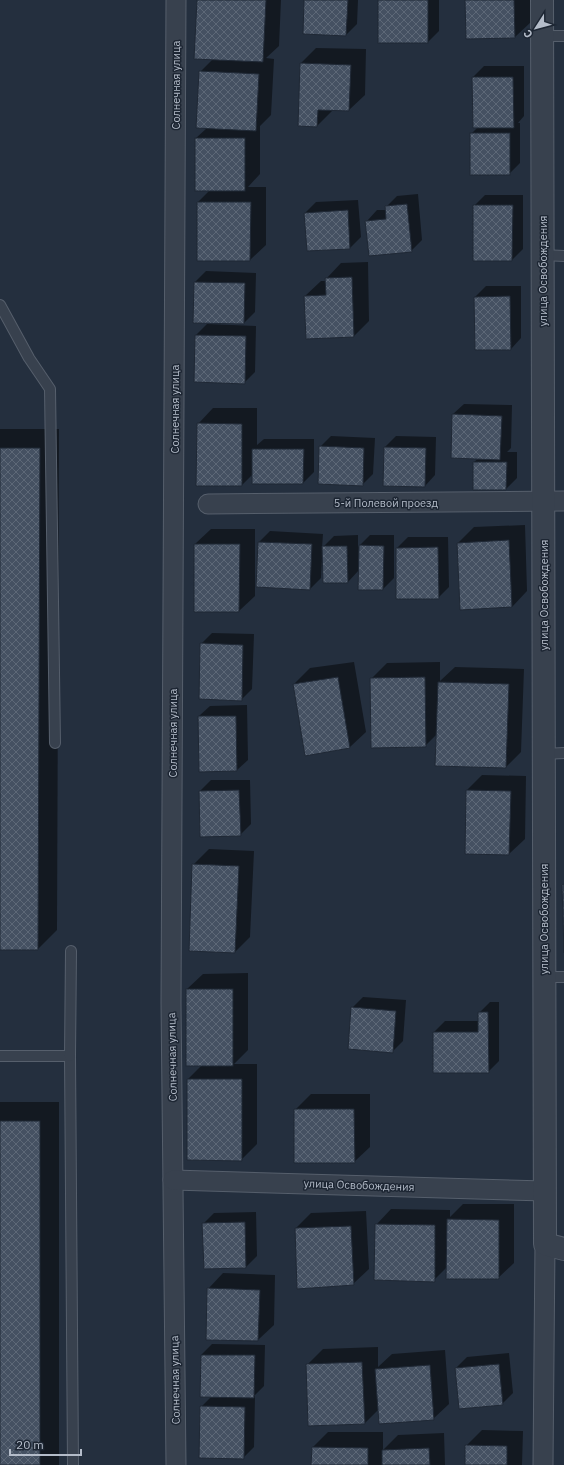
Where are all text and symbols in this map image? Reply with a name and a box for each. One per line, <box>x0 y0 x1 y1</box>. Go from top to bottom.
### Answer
north arrow <box>516 8 556 48</box>
text: С <box>520 27 536 41</box>
street label: Солнечная улица <box>169 40 183 129</box>
street label: улица Освобождения <box>536 215 550 327</box>
street label: Солнечная улица <box>168 364 182 453</box>
street label: 5-й Полевой проезд <box>334 496 439 510</box>
street label: улица Освобождения <box>537 539 551 651</box>
street label: Солнечная улица <box>166 688 180 777</box>
street label: улица Освобождения <box>537 863 551 975</box>
street label: Солнечная улица <box>164 1012 180 1102</box>
street label: улица Освобождения <box>303 1176 415 1194</box>
street label: Солнечная улица <box>167 1335 183 1425</box>
scale bar <box>10 1431 81 1457</box>
text: 20 m <box>16 1437 44 1452</box>

